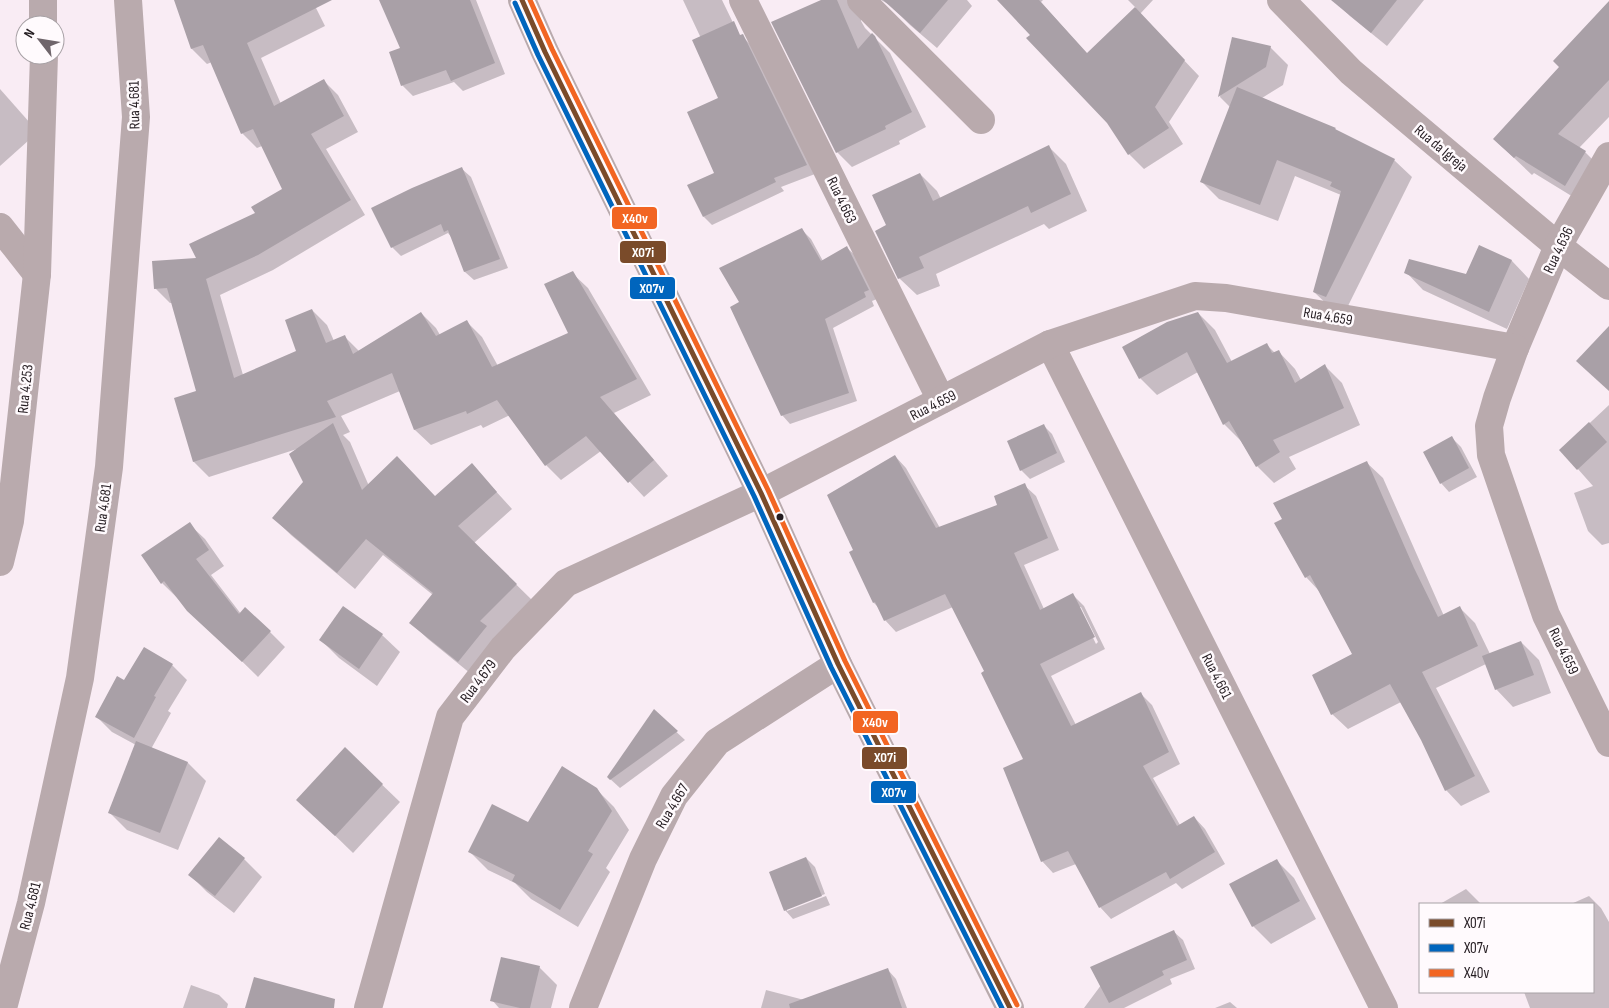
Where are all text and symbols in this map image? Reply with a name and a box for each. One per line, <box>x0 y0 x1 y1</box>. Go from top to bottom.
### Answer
north arrow <box>15 15 65 65</box>
text: N <box>20 26 38 41</box>
street label: Rua 4.681 <box>125 80 144 129</box>
street label: Rua da Igreja <box>1410 121 1471 176</box>
street label: Rua 4.663 <box>822 174 861 227</box>
line badge: X40v <box>611 206 658 230</box>
text: X40v <box>621 210 648 227</box>
street label: Rua 4.636 <box>1539 224 1578 277</box>
line badge: X07i <box>619 240 667 264</box>
text: X07i <box>631 244 654 261</box>
line badge: X07v <box>629 276 676 300</box>
text: X07v <box>639 280 665 297</box>
street label: Rua 4.659 <box>1302 303 1354 330</box>
street label: Rua 4.253 <box>13 363 38 415</box>
street label: Rua 4.659 <box>907 386 960 425</box>
street label: Rua 4.681 <box>91 482 116 533</box>
unlabelled marker <box>775 512 785 522</box>
street label: Rua 4.659 <box>1544 625 1583 678</box>
street label: Rua 4.661 <box>1197 650 1236 703</box>
street label: Rua 4.679 <box>456 656 501 707</box>
line badge: X40v <box>852 710 899 734</box>
text: X40v <box>861 714 888 731</box>
line badge: X07i <box>861 746 908 770</box>
text: X07i <box>873 749 896 766</box>
street label: Rua 4.667 <box>652 780 693 832</box>
line badge: X07v <box>870 780 917 804</box>
text: X07v <box>881 784 907 801</box>
street label: Rua 4.681 <box>15 880 46 932</box>
legend <box>1419 903 1594 993</box>
text: X07i <box>1463 914 1486 933</box>
text: X07v <box>1463 939 1489 958</box>
text: X40v <box>1463 964 1489 983</box>

